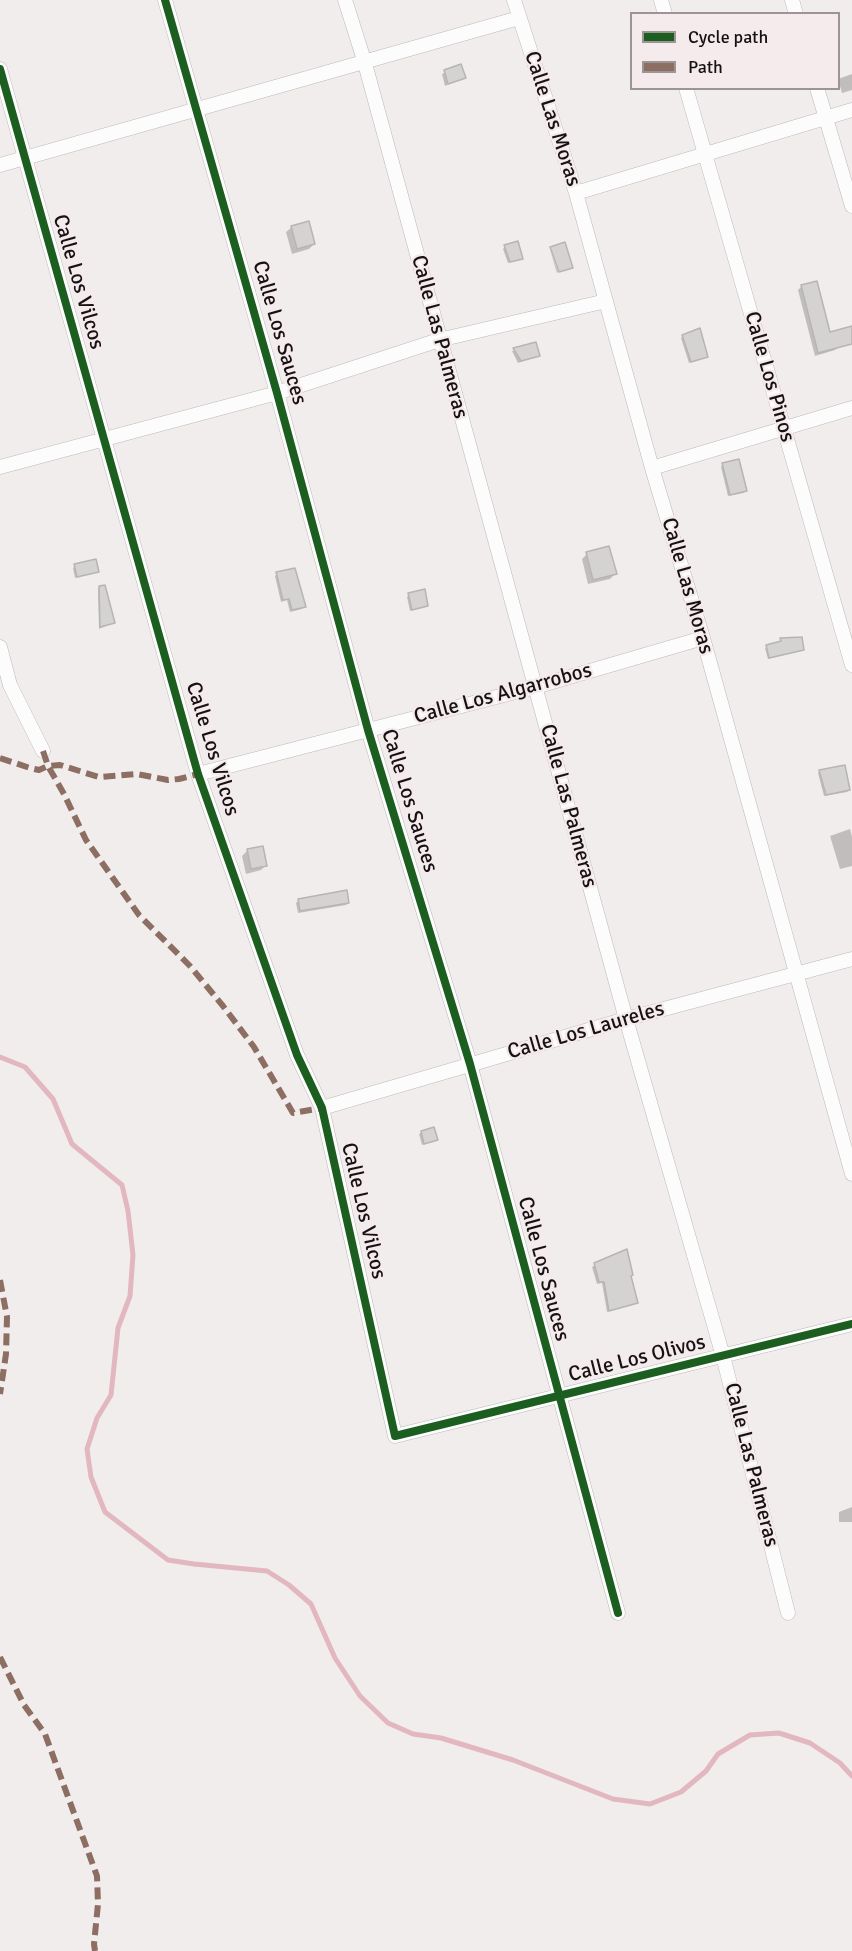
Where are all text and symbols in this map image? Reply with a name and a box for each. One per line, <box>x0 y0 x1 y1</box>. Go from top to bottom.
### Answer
legend <box>630 12 840 90</box>
text: Cycle path <box>688 26 768 48</box>
street label: Calle Las Moras <box>518 48 586 190</box>
text: Path <box>688 56 723 78</box>
street label: Calle Los Vilcos <box>47 212 109 352</box>
street label: Calle Las Palmeras <box>405 252 473 422</box>
street label: Calle Los Sauces <box>246 258 312 408</box>
street label: Calle Los Pinos <box>738 309 800 445</box>
street label: Calle Las Moras <box>655 515 719 657</box>
street label: Calle Los Algarrobos <box>411 658 595 730</box>
street label: Calle Los Vilcos <box>180 679 244 819</box>
street label: Calle Las Palmeras <box>534 721 602 891</box>
street label: Calle Los Sauces <box>375 726 443 876</box>
street label: Calle Los Laureles <box>505 997 667 1065</box>
street label: Calle Los Vilcos <box>335 1140 391 1282</box>
street label: Calle Los Sauces <box>512 1194 574 1344</box>
street label: Calle Los Olivos <box>566 1330 708 1388</box>
street label: Calle Las Palmeras <box>718 1380 784 1550</box>

